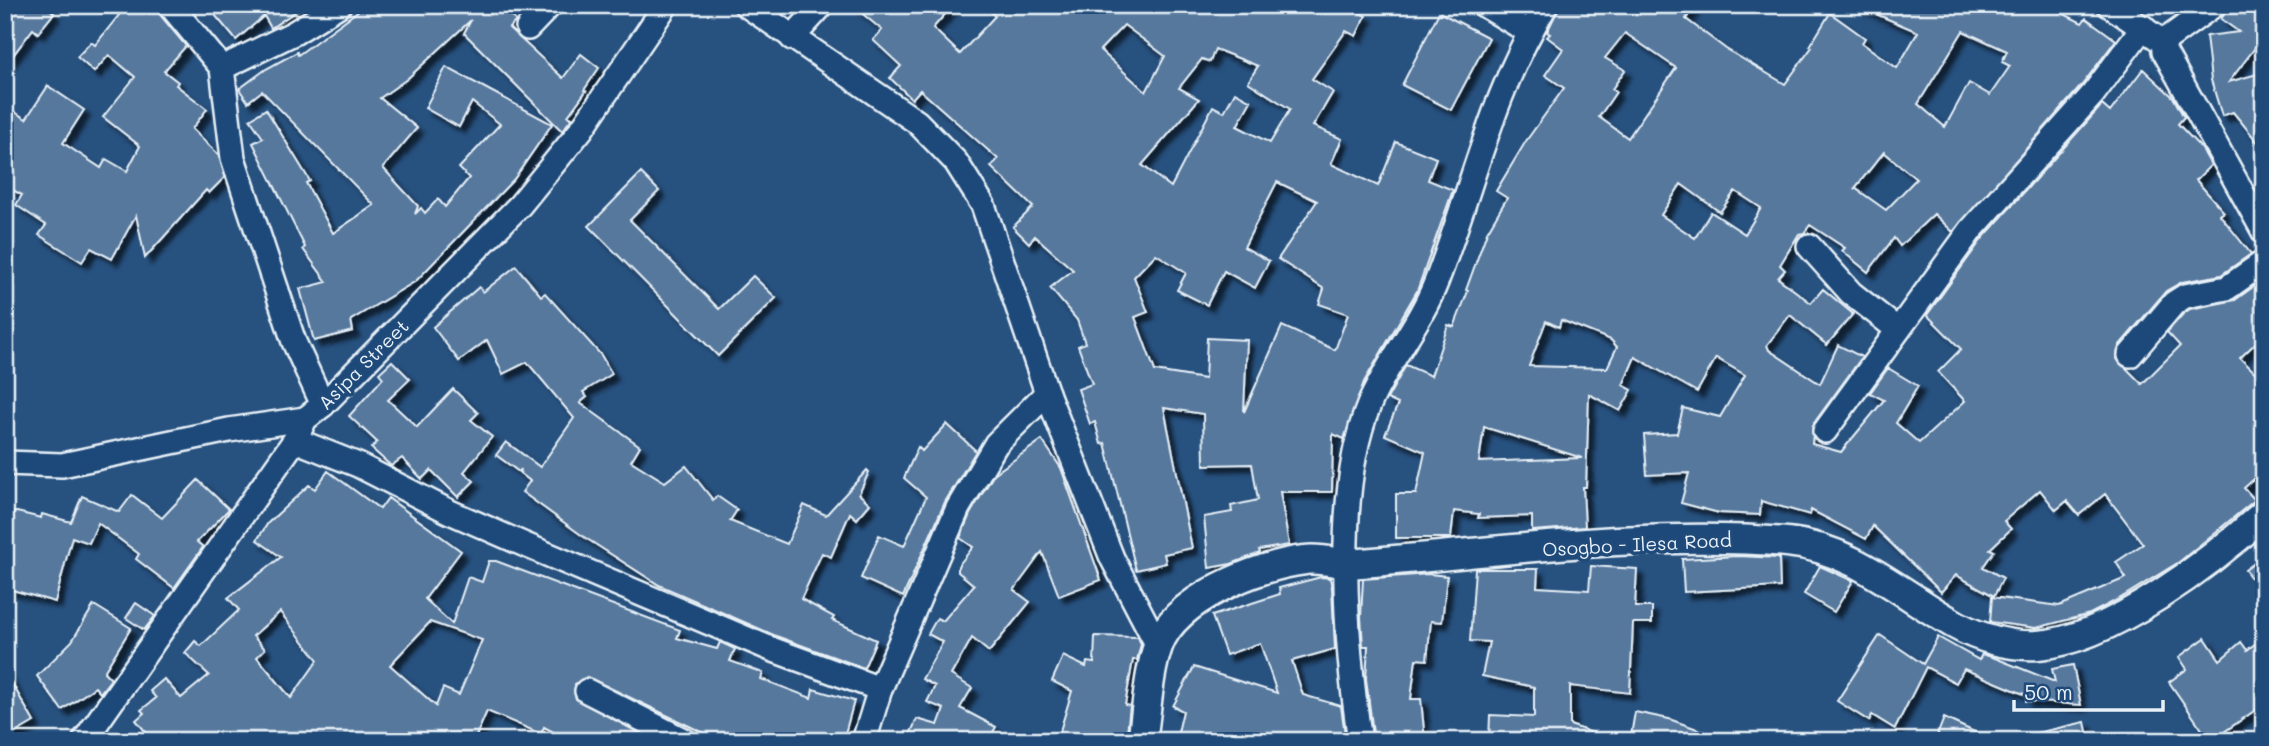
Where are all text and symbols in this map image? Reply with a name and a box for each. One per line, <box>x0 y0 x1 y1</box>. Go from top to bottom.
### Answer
street label: Asipa Street <box>312 313 414 415</box>
street label: Osogbo - Ilesa Road <box>1542 527 1732 561</box>
scale bar <box>2014 669 2162 713</box>
text: 50 m <box>2024 678 2073 705</box>

